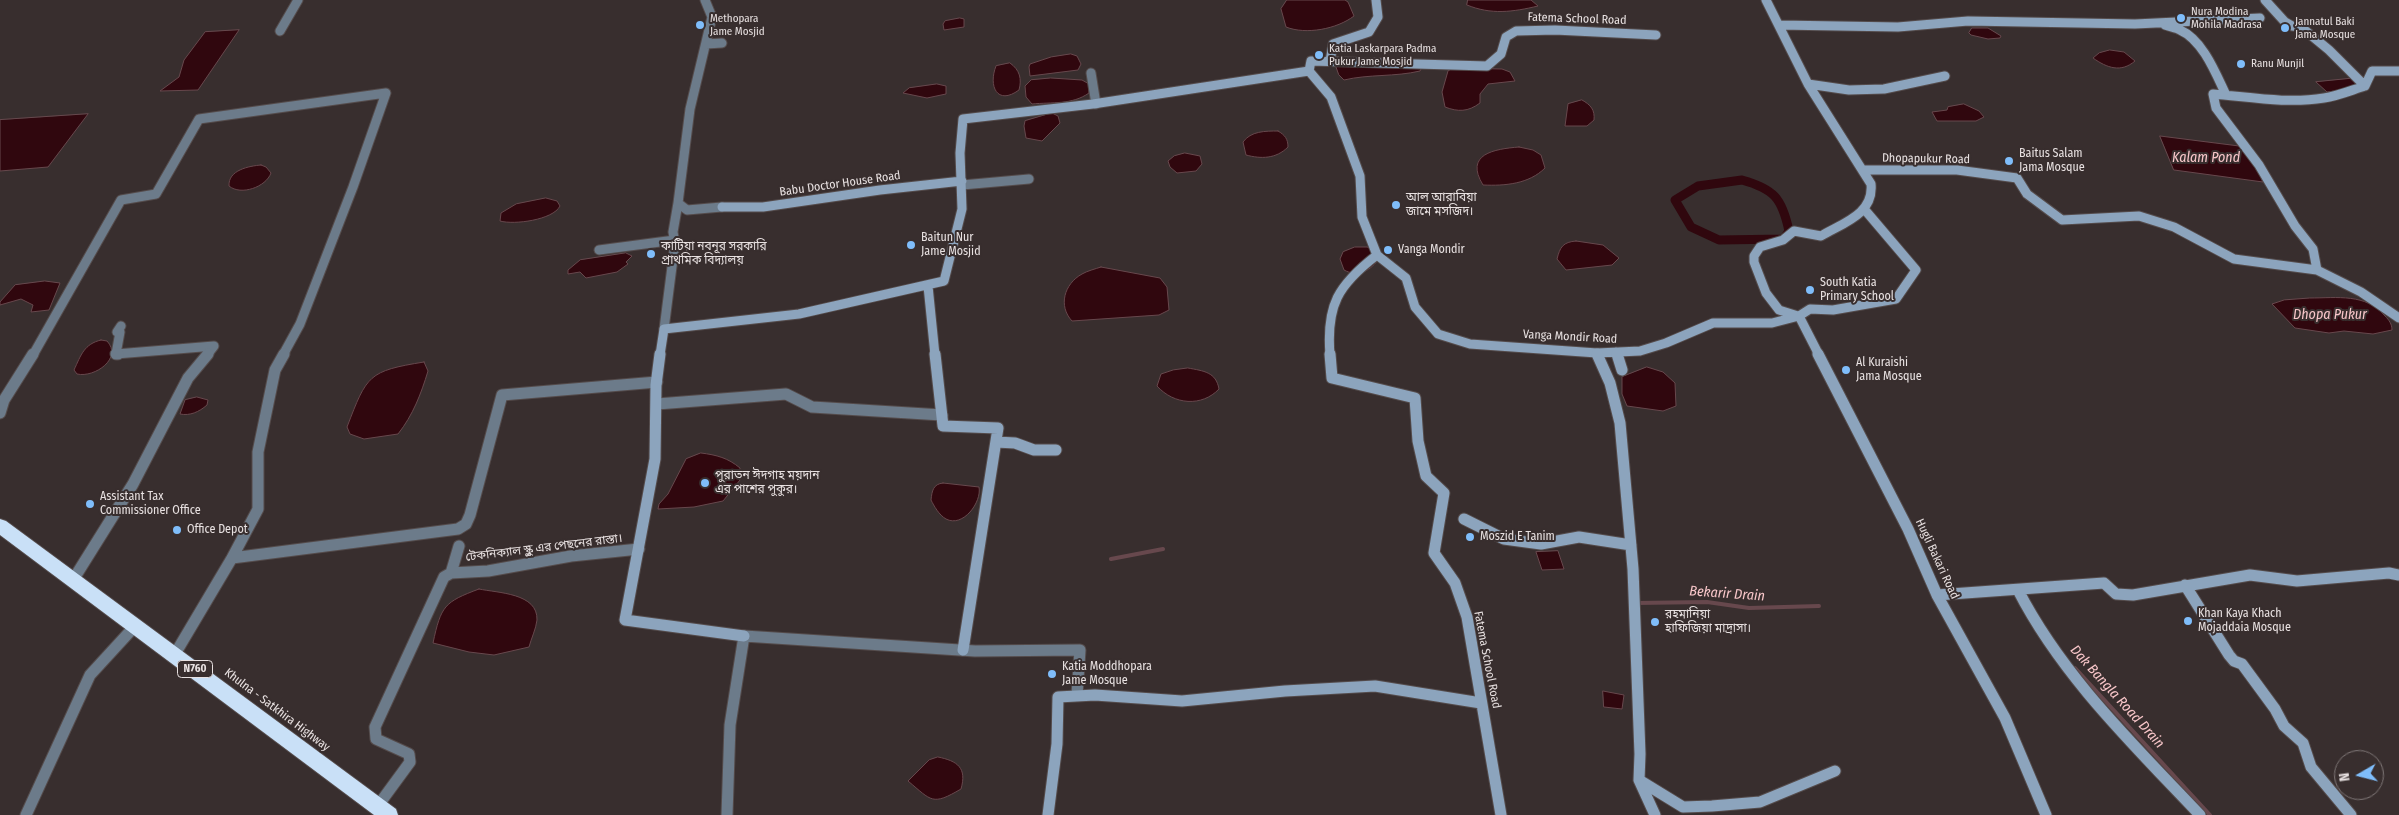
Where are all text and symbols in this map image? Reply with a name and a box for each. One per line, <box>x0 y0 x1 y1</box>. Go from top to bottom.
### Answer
place label: Nura Modina Mohila Madrasa <box>2191 5 2262 31</box>
street label: Fatema School Road <box>1527 10 1627 28</box>
place label: Methopara Jame Mosjid <box>710 12 765 38</box>
marker: Nura Modina Mohila Madrasa <box>2175 12 2187 24</box>
place label: Jannatul Baki Jama Mosque <box>2295 15 2355 41</box>
marker: Methopara Jame Mosjid <box>694 19 706 31</box>
marker: Jannatul Baki Jama Mosque <box>2279 22 2291 34</box>
place label: Katia Laskarpara Padma Pukur Jame Mosjid <box>1329 42 1436 68</box>
marker: Katia Laskarpara Padma Pukur Jame Mosjid <box>1313 49 1325 61</box>
place label: Ranu Munjil <box>2251 57 2304 71</box>
marker: Ranu Munjil <box>2235 58 2247 70</box>
place label: Baitus Salam Jama Mosque <box>2019 147 2085 175</box>
water label: Kalam Pond <box>2172 150 2240 166</box>
street label: Dhopapukur Road <box>1882 151 1970 167</box>
marker: Baitus Salam Jama Mosque <box>2003 155 2015 167</box>
street label: Babu Doctor House Road <box>779 168 901 200</box>
place label: আল আরাবিয়া জামে মসজিদ। <box>1406 191 1477 219</box>
marker: আল আরাবিয়া জামে মসজিদ। <box>1390 199 1402 211</box>
place label: Baitun Nur Jame Mosjid <box>921 231 981 259</box>
marker: Baitun Nur Jame Mosjid <box>905 239 917 251</box>
place label: কাটিয়া নবনূর সরকারি প্রাথমিক বিদ্যালয় <box>661 240 767 268</box>
place label: Vanga Mondir <box>1398 243 1465 257</box>
marker: Vanga Mondir <box>1382 244 1394 256</box>
marker: কাটিয়া নবনূর সরকারি প্রাথমিক বিদ্যালয় <box>645 248 657 260</box>
place label: South Katia Primary School <box>1820 276 1894 304</box>
marker: South Katia Primary School <box>1804 284 1816 296</box>
water label: Dhopa Pukur <box>2293 307 2367 323</box>
street label: Vanga Mondir Road <box>1522 327 1618 347</box>
place label: Al Kuraishi Jama Mosque <box>1856 356 1922 384</box>
marker: Al Kuraishi Jama Mosque <box>1840 364 1852 376</box>
place label: পুরাতন ঈদগাহ ময়দান এর পাশের পুকুর। <box>715 469 819 497</box>
marker: পুরাতন ঈদগাহ ময়দান এর পাশের পুকুর। <box>699 477 711 489</box>
place label: Assistant Tax Commissioner Office <box>100 490 201 518</box>
marker: Assistant Tax Commissioner Office <box>84 498 96 510</box>
street label: Hugli Bakari Road <box>1912 517 1962 601</box>
place label: Office Depot <box>187 523 248 537</box>
marker: Office Depot <box>171 524 183 536</box>
place label: Moszid E Tanim <box>1480 530 1555 544</box>
street label: টেকনিক্যাল স্কুল এর পেছনের রাস্তা। <box>465 531 623 565</box>
marker: Moszid E Tanim <box>1464 531 1476 543</box>
water label: Bekarir Drain <box>1689 583 1765 605</box>
place label: Khan Kaya Khach Mojaddaia Mosque <box>2198 607 2291 635</box>
place label: রহমানিয়া হাফিজিয়া মাদ্রাসা। <box>1665 608 1751 636</box>
street label: Fatema School Road <box>1470 610 1504 710</box>
marker: Khan Kaya Khach Mojaddaia Mosque <box>2182 615 2194 627</box>
marker: রহমানিয়া হাফিজিয়া মাদ্রাসা। <box>1649 616 1661 628</box>
water label: Dak Bangla Road Drain <box>2066 642 2168 752</box>
place label: Katia Moddhopara Jame Mosque <box>1062 660 1152 688</box>
road number: N760 <box>178 661 212 678</box>
street label: Khulna - Satkhira Highway <box>221 666 333 754</box>
marker: Katia Moddhopara Jame Mosque <box>1046 668 1058 680</box>
north arrow <box>2334 750 2384 800</box>
text: N <box>2336 772 2354 782</box>

